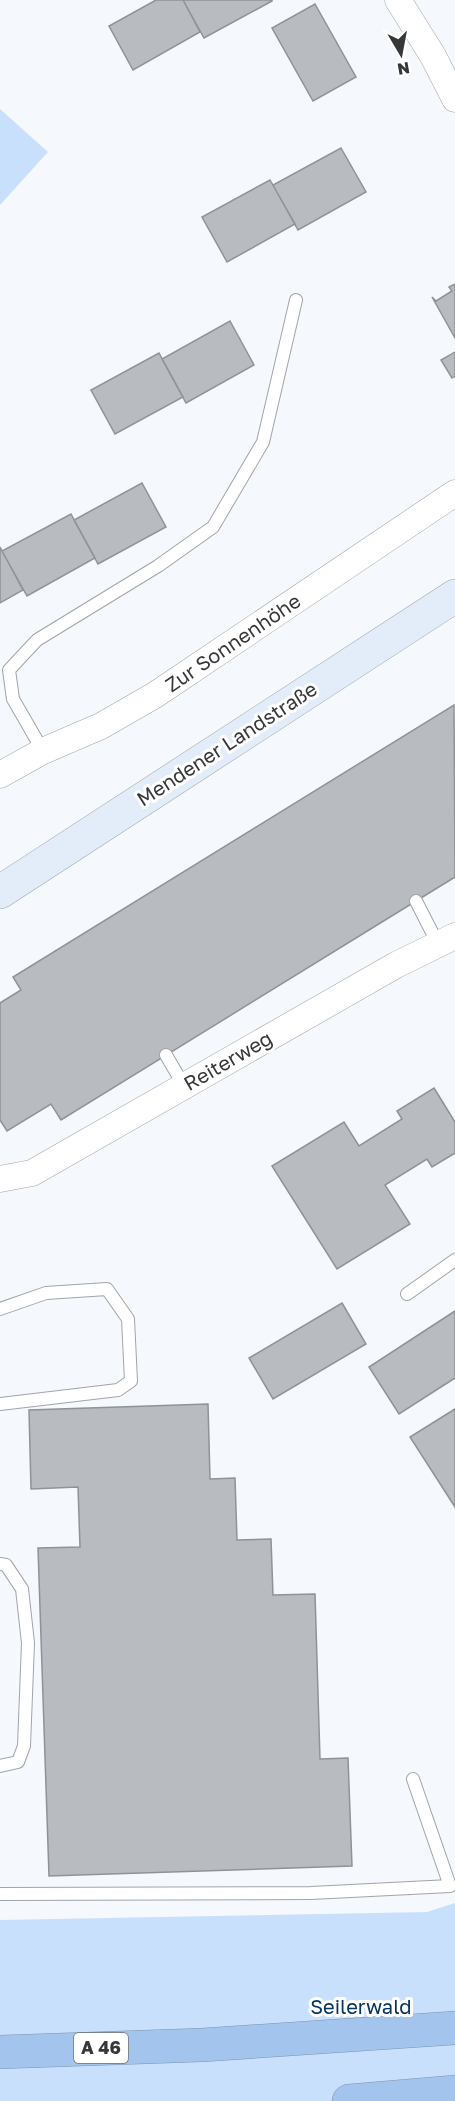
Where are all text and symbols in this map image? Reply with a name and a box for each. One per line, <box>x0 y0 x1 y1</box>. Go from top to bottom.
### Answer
north arrow <box>371 24 431 84</box>
text: N <box>396 58 411 80</box>
street label: Zur Sonnenhöhe <box>160 588 305 696</box>
street label: Mendener Landstraße <box>132 676 321 810</box>
street label: Reiterweg <box>179 1025 276 1095</box>
park label: Seilerwald <box>310 1994 412 2018</box>
road number: A 46 <box>74 2033 128 2063</box>

